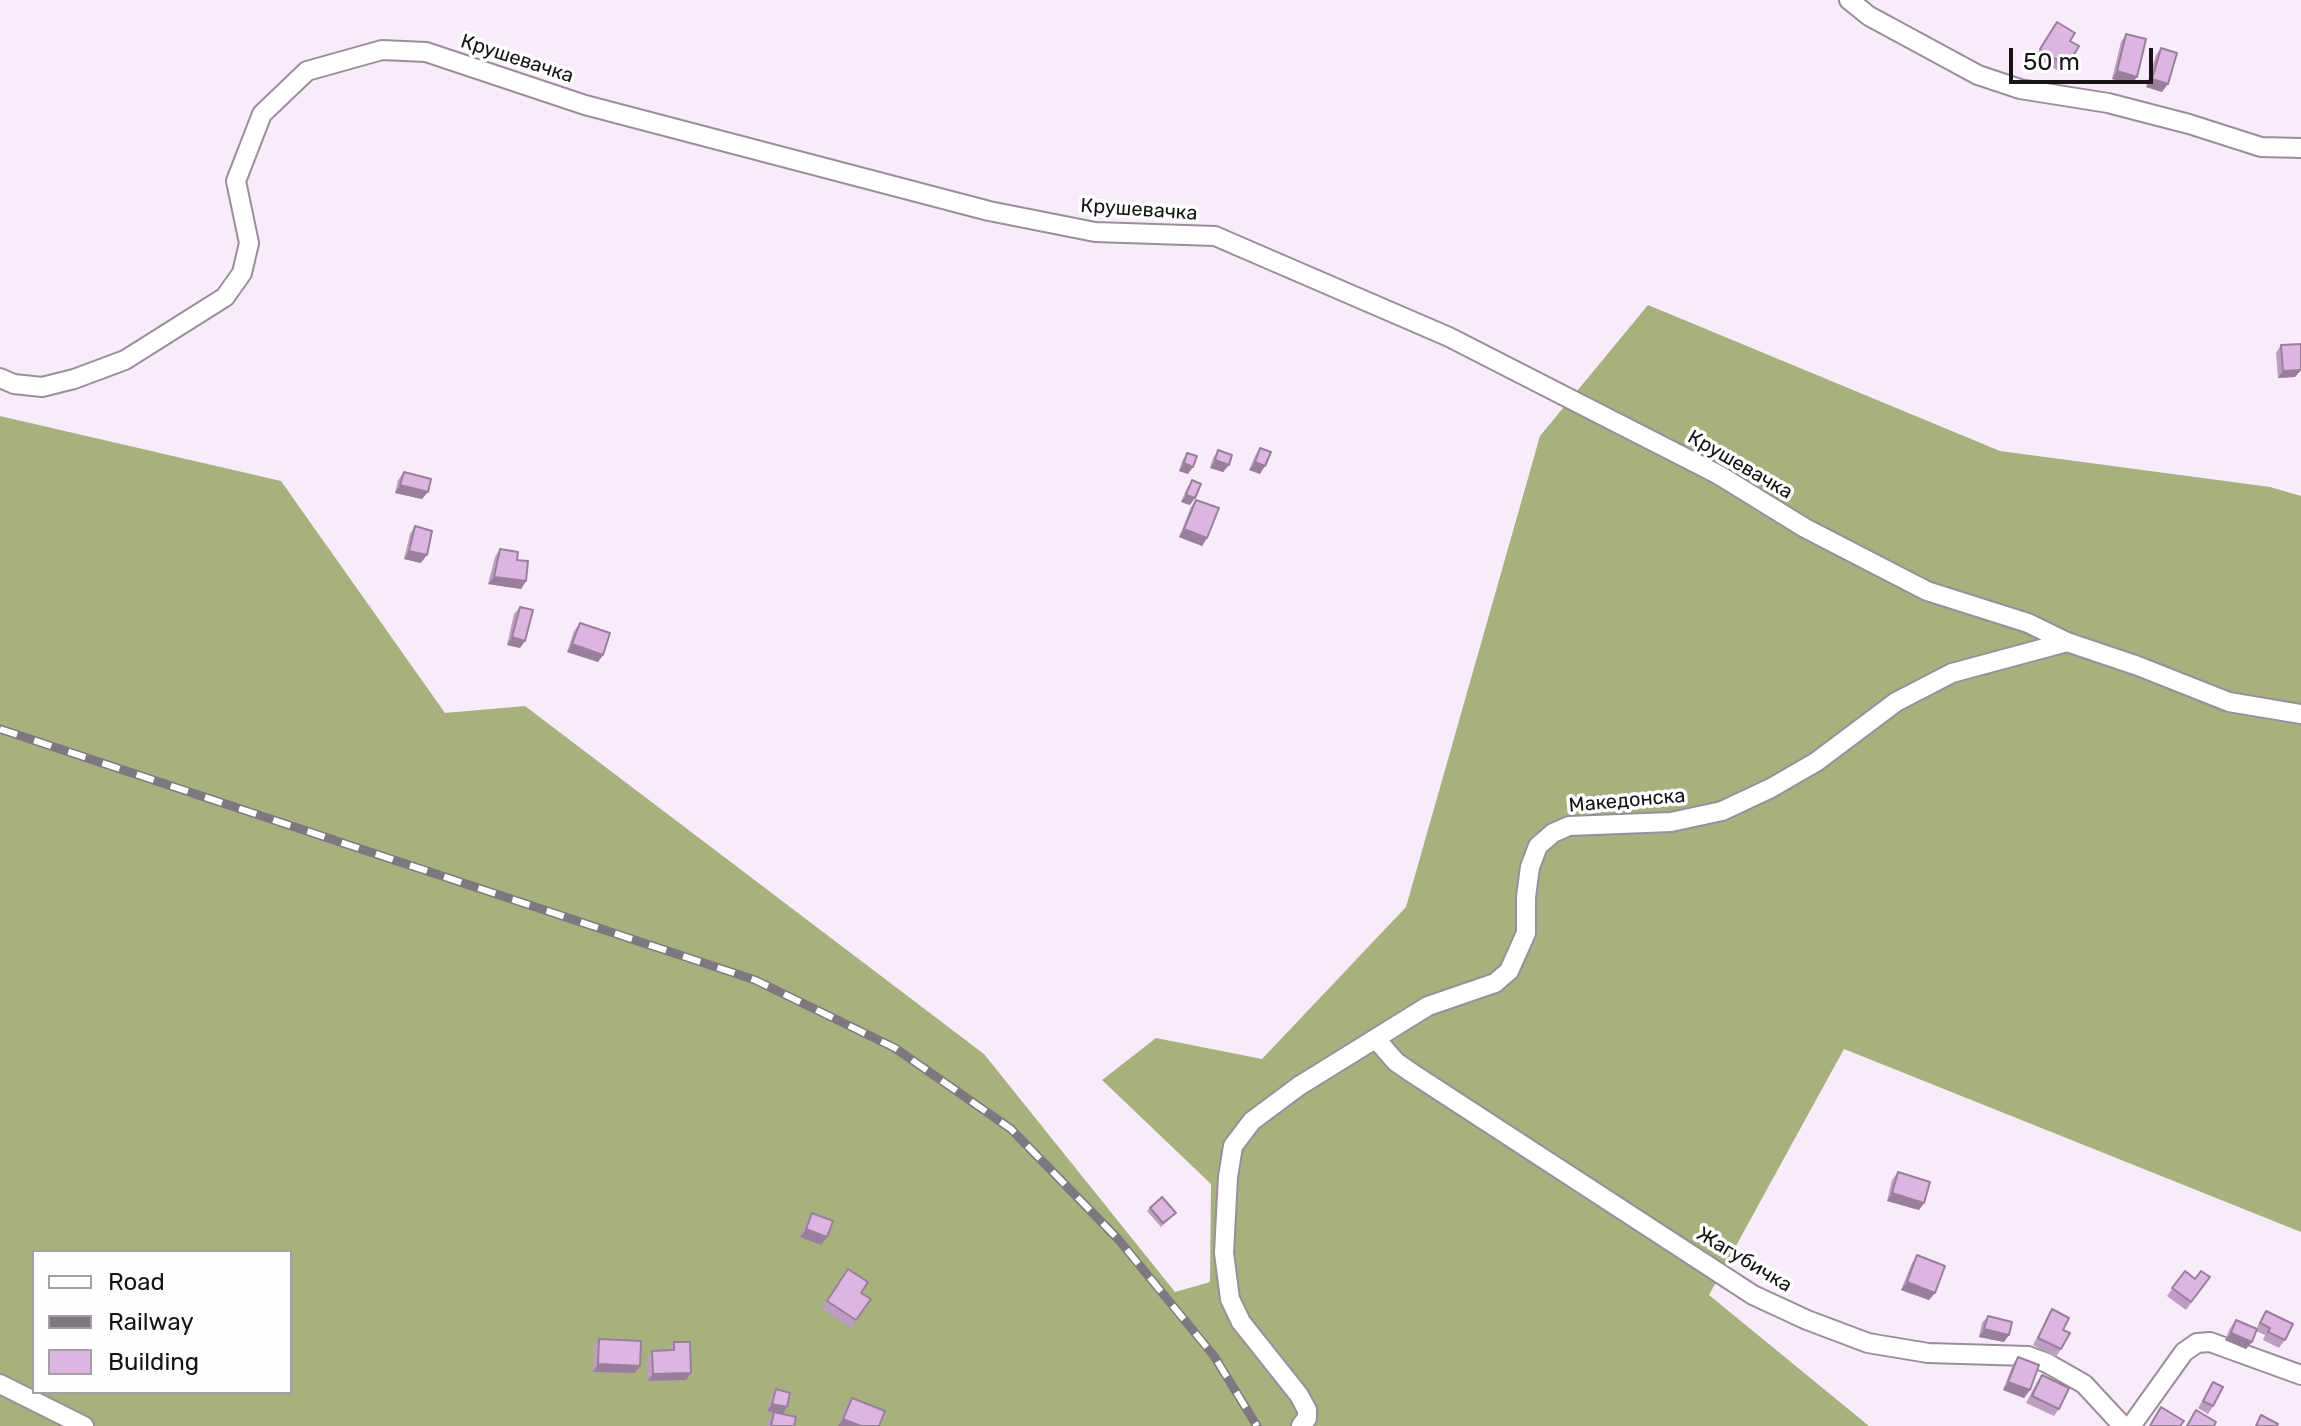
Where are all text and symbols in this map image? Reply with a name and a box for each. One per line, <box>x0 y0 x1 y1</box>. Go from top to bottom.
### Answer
street label: Крушевачка <box>458 29 576 89</box>
scale bar <box>2013 32 2157 82</box>
text: 50 m <box>2023 48 2080 76</box>
street label: Крушевачка <box>1080 194 1198 226</box>
street label: Крушевачка <box>1683 425 1797 505</box>
street label: Македонска <box>1568 784 1686 818</box>
street label: Жагубичка <box>1692 1222 1796 1298</box>
legend <box>32 1250 292 1394</box>
text: Road <box>108 1268 165 1296</box>
text: Railway <box>108 1308 194 1336</box>
text: Building <box>108 1348 199 1376</box>

